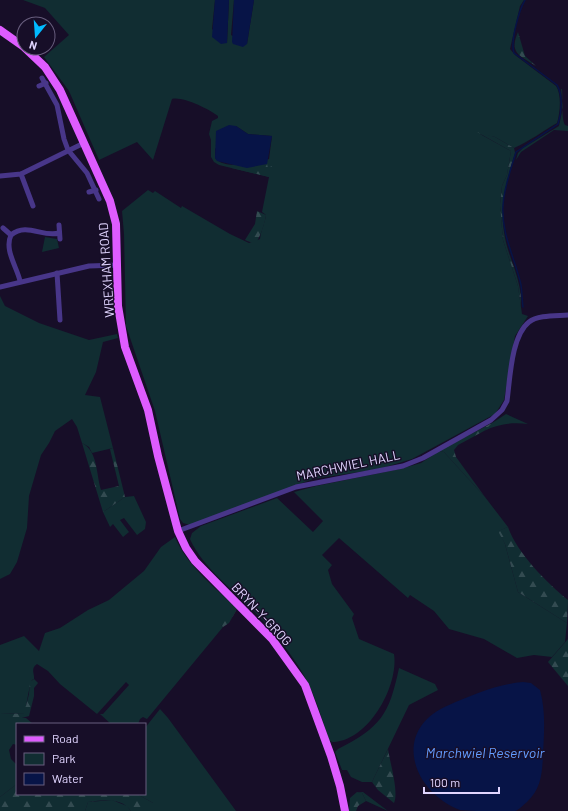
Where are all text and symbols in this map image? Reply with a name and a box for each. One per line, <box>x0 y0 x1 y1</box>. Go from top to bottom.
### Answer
north arrow <box>16 16 56 56</box>
text: N <box>28 39 38 53</box>
street label: WREXHAM ROAD <box>95 222 117 318</box>
street label: MARCHWIEL HALL <box>295 446 401 484</box>
street label: BRYN-Y-GROG <box>229 579 295 649</box>
legend <box>16 723 146 795</box>
text: Road <box>52 731 79 745</box>
water label: Marchwiel Reservoir <box>425 744 546 761</box>
text: Park <box>52 751 76 765</box>
scale bar <box>424 769 499 795</box>
text: Water <box>52 771 84 785</box>
text: 100 m <box>430 775 460 789</box>

